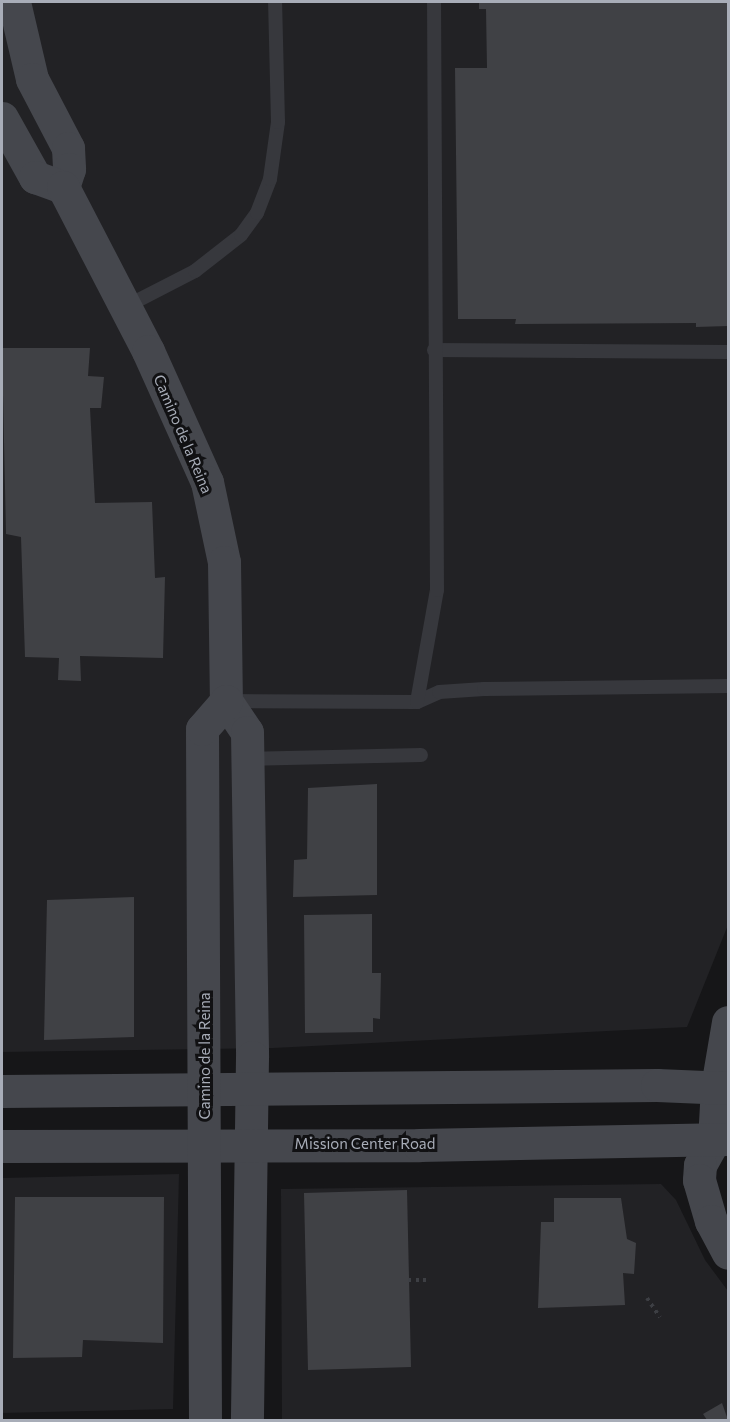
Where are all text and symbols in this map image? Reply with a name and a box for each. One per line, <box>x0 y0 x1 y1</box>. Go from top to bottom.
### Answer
street label: Camino de la Reina <box>150 372 216 496</box>
street label: Camino de la Reina <box>196 992 214 1120</box>
street label: Mission Center Road <box>295 1135 435 1153</box>

